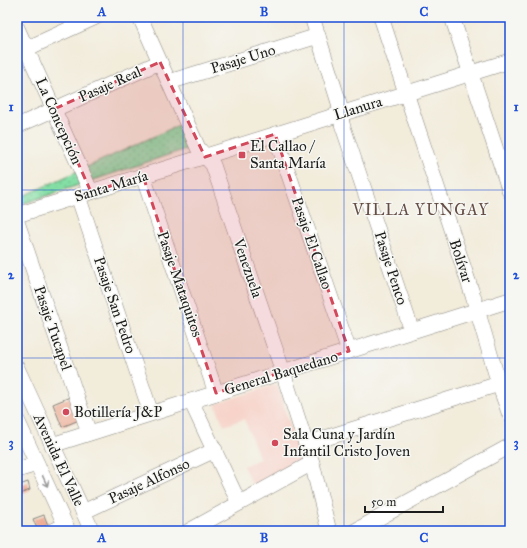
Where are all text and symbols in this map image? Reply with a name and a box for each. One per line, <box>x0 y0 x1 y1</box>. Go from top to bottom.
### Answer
text: A <box>97 4 107 20</box>
text: B <box>260 4 269 20</box>
text: C <box>420 4 429 20</box>
street label: Pasaje Uno <box>208 41 278 77</box>
street label: Pasaje Real <box>76 62 145 106</box>
street label: La Concepción <box>32 75 86 167</box>
street label: Llanura <box>332 92 385 124</box>
text: 1 <box>8 99 14 115</box>
text: 1 <box>513 99 519 115</box>
place label: El Callao / Santa María <box>250 137 326 172</box>
marker: El Callao / Santa María <box>237 150 247 160</box>
street label: Santa María <box>72 166 150 206</box>
street label: Pasaje El Callao <box>288 195 336 292</box>
district label: VILLA YUNGAY <box>352 200 489 219</box>
street label: Pasaje Mataquitos <box>153 229 207 340</box>
street label: Pasaje Penco <box>371 229 411 307</box>
street label: Venezuela <box>229 235 267 301</box>
street label: Bolívar <box>446 237 477 285</box>
street label: Pasaje San Pedro <box>90 254 140 356</box>
text: 2 <box>8 267 15 283</box>
text: 2 <box>513 267 520 283</box>
street label: Pasaje Tucapel <box>30 283 76 373</box>
street label: General Baquedano <box>222 347 341 400</box>
place label: Botillería J&P <box>74 403 162 422</box>
marker: Botillería J&P <box>61 407 71 417</box>
street label: Avenida El Valle <box>29 410 88 509</box>
place label: Sala Cuna y Jardín Infantil Cristo Joven <box>283 425 410 461</box>
text: 3 <box>8 435 14 451</box>
text: 3 <box>513 435 519 451</box>
marker: Sala Cuna y Jardín Infantil Cristo Joven <box>270 438 280 448</box>
street label: Pasaje Alfonso <box>105 454 193 508</box>
one-way arrow <box>42 475 49 487</box>
scale bar <box>365 488 443 514</box>
text: 50 m <box>371 495 396 509</box>
text: A <box>97 530 107 546</box>
text: B <box>260 530 269 546</box>
text: C <box>420 530 429 546</box>

